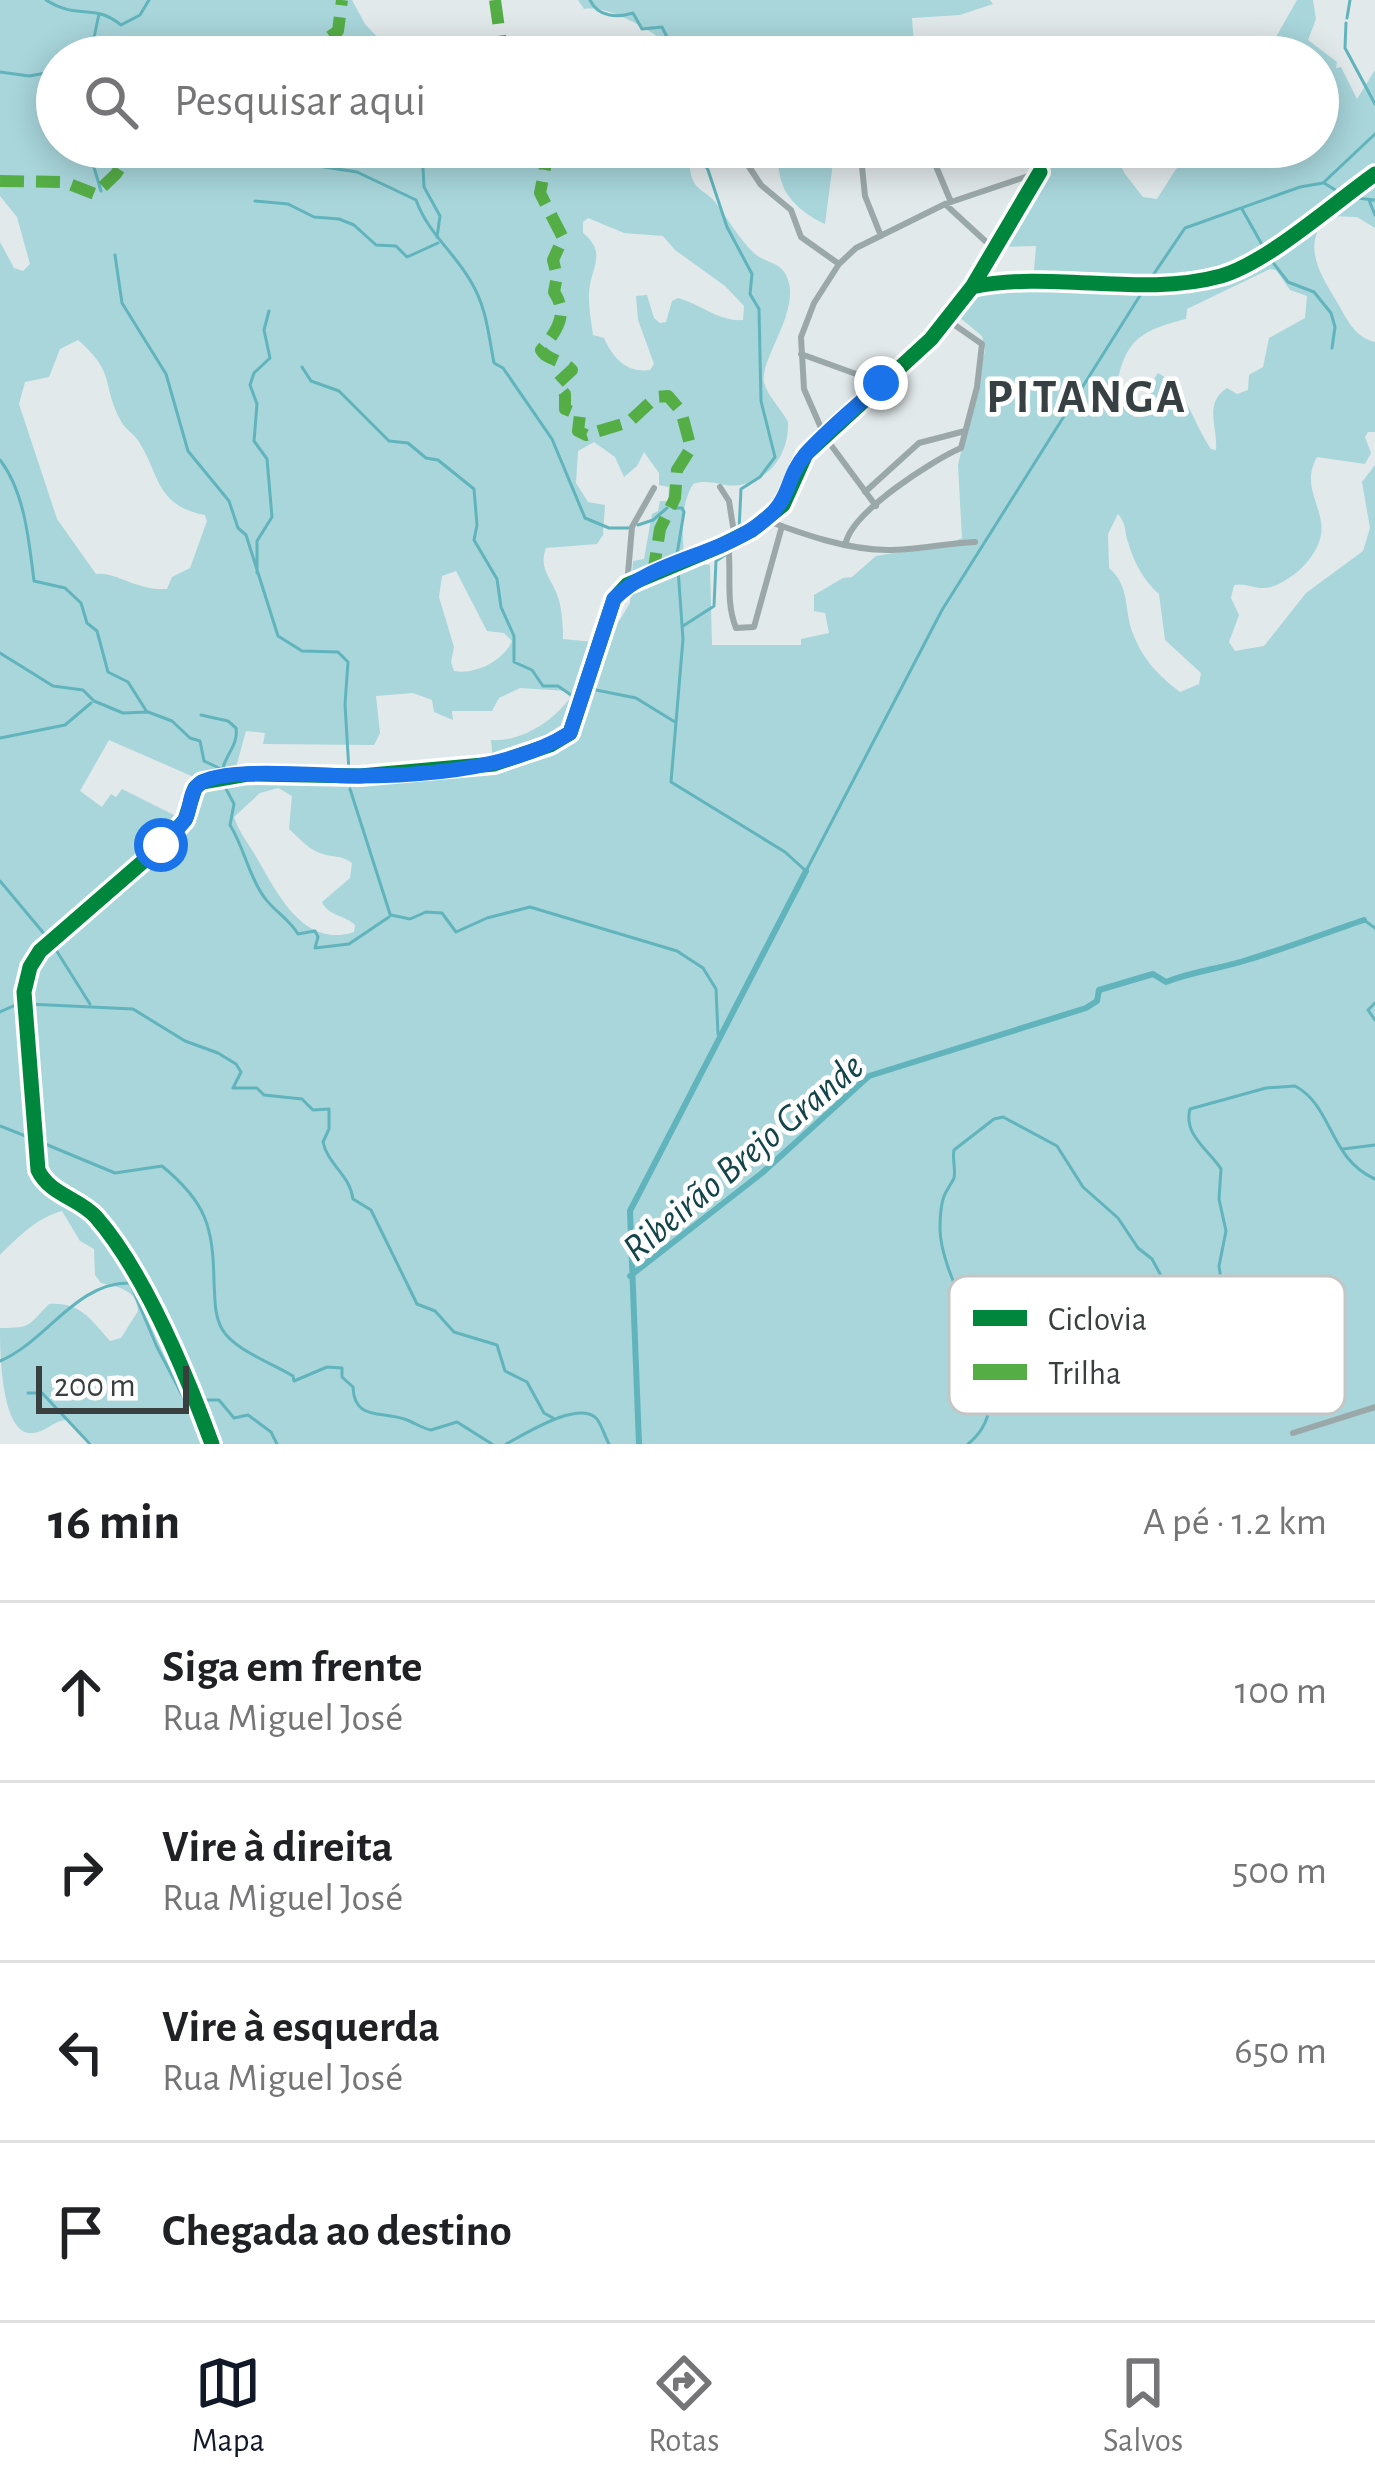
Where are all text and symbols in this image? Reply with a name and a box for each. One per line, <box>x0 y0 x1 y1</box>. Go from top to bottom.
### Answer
search box <box>36 36 1339 168</box>
icon: search <box>78 69 144 135</box>
text: Pesquisar aqui <box>174 79 426 124</box>
route end <box>854 356 908 410</box>
district label: PITANGA <box>986 374 1188 422</box>
route start <box>134 818 188 872</box>
water label: Ribeirão Brejo Grande <box>616 1046 871 1269</box>
legend <box>949 1276 1345 1414</box>
text: Ciclovia <box>1048 1304 1147 1337</box>
text: Trilha <box>1048 1358 1121 1391</box>
scale bar <box>36 1360 189 1413</box>
text: 200 m <box>54 1370 136 1403</box>
text: 16 min <box>48 1497 180 1548</box>
text: A pé · 1.2 km <box>1143 1503 1327 1542</box>
text: Siga em frente <box>162 1645 423 1690</box>
icon: ahead <box>48 1659 114 1725</box>
text: 100 m <box>1235 1672 1327 1711</box>
text: Rua Miguel José <box>162 1699 403 1738</box>
text: Vire à direita <box>162 1825 393 1870</box>
icon: right <box>48 1839 114 1905</box>
text: 500 m <box>1232 1852 1327 1891</box>
text: Rua Miguel José <box>162 1879 403 1918</box>
text: Vire à esquerda <box>162 2005 440 2050</box>
icon: left <box>48 2019 114 2085</box>
text: 650 m <box>1234 2032 1327 2071</box>
text: Rua Miguel José <box>162 2059 403 2098</box>
icon: arrive <box>48 2199 114 2265</box>
text: Chegada ao destino <box>162 2209 512 2254</box>
tab: Mapa <box>192 2350 265 2462</box>
tab: Rotas <box>648 2350 720 2462</box>
tab: Salvos <box>1103 2350 1183 2462</box>

